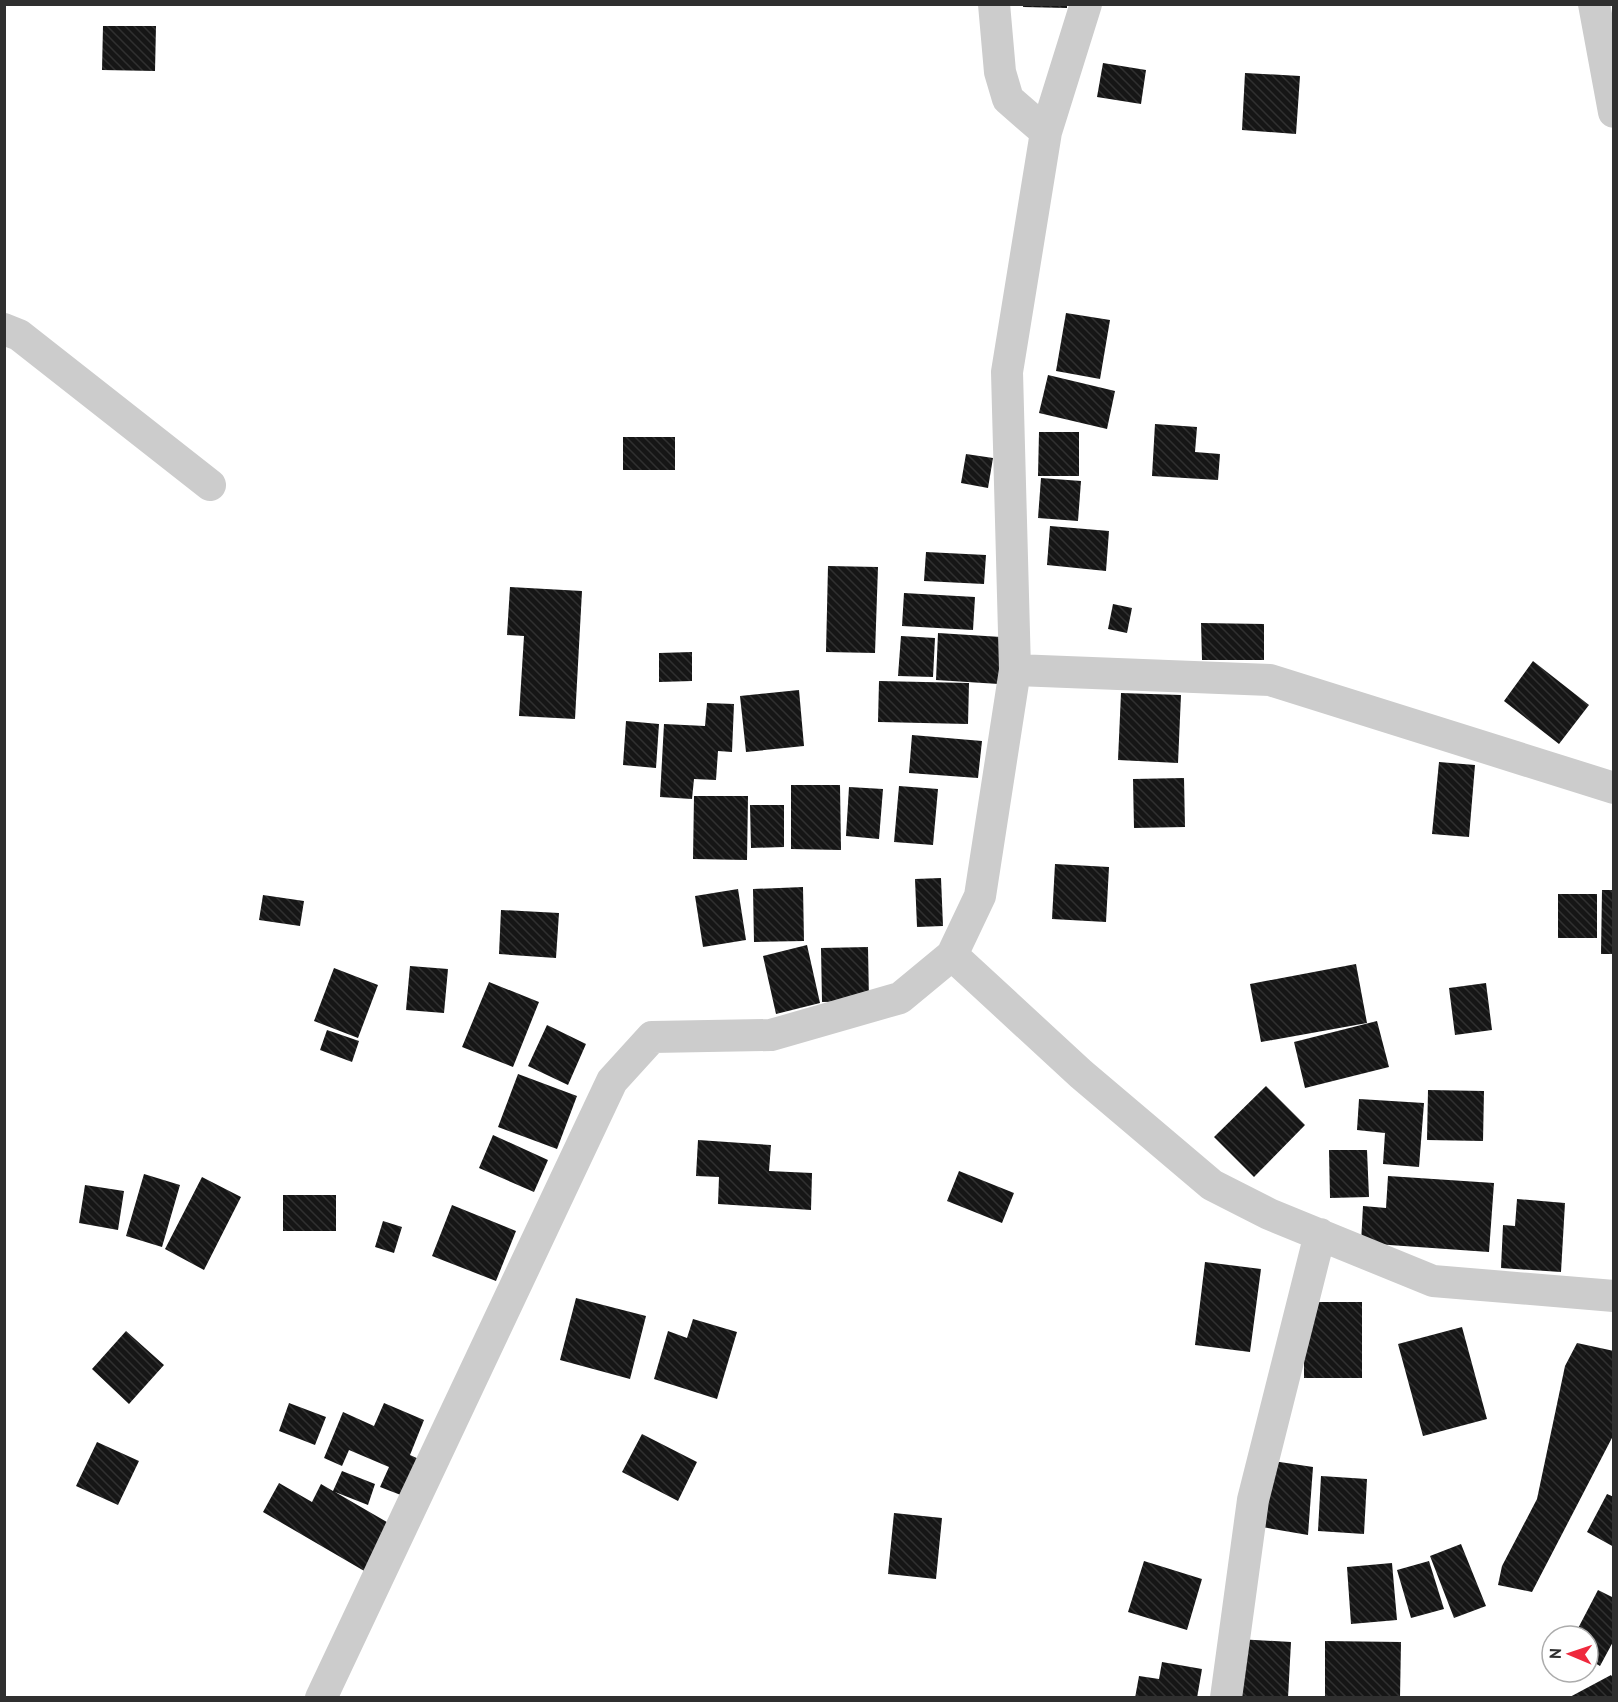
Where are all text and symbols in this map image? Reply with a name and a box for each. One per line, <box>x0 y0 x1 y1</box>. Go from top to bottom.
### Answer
north arrow <box>1540 1624 1600 1684</box>
text: N <box>1545 1648 1565 1659</box>

